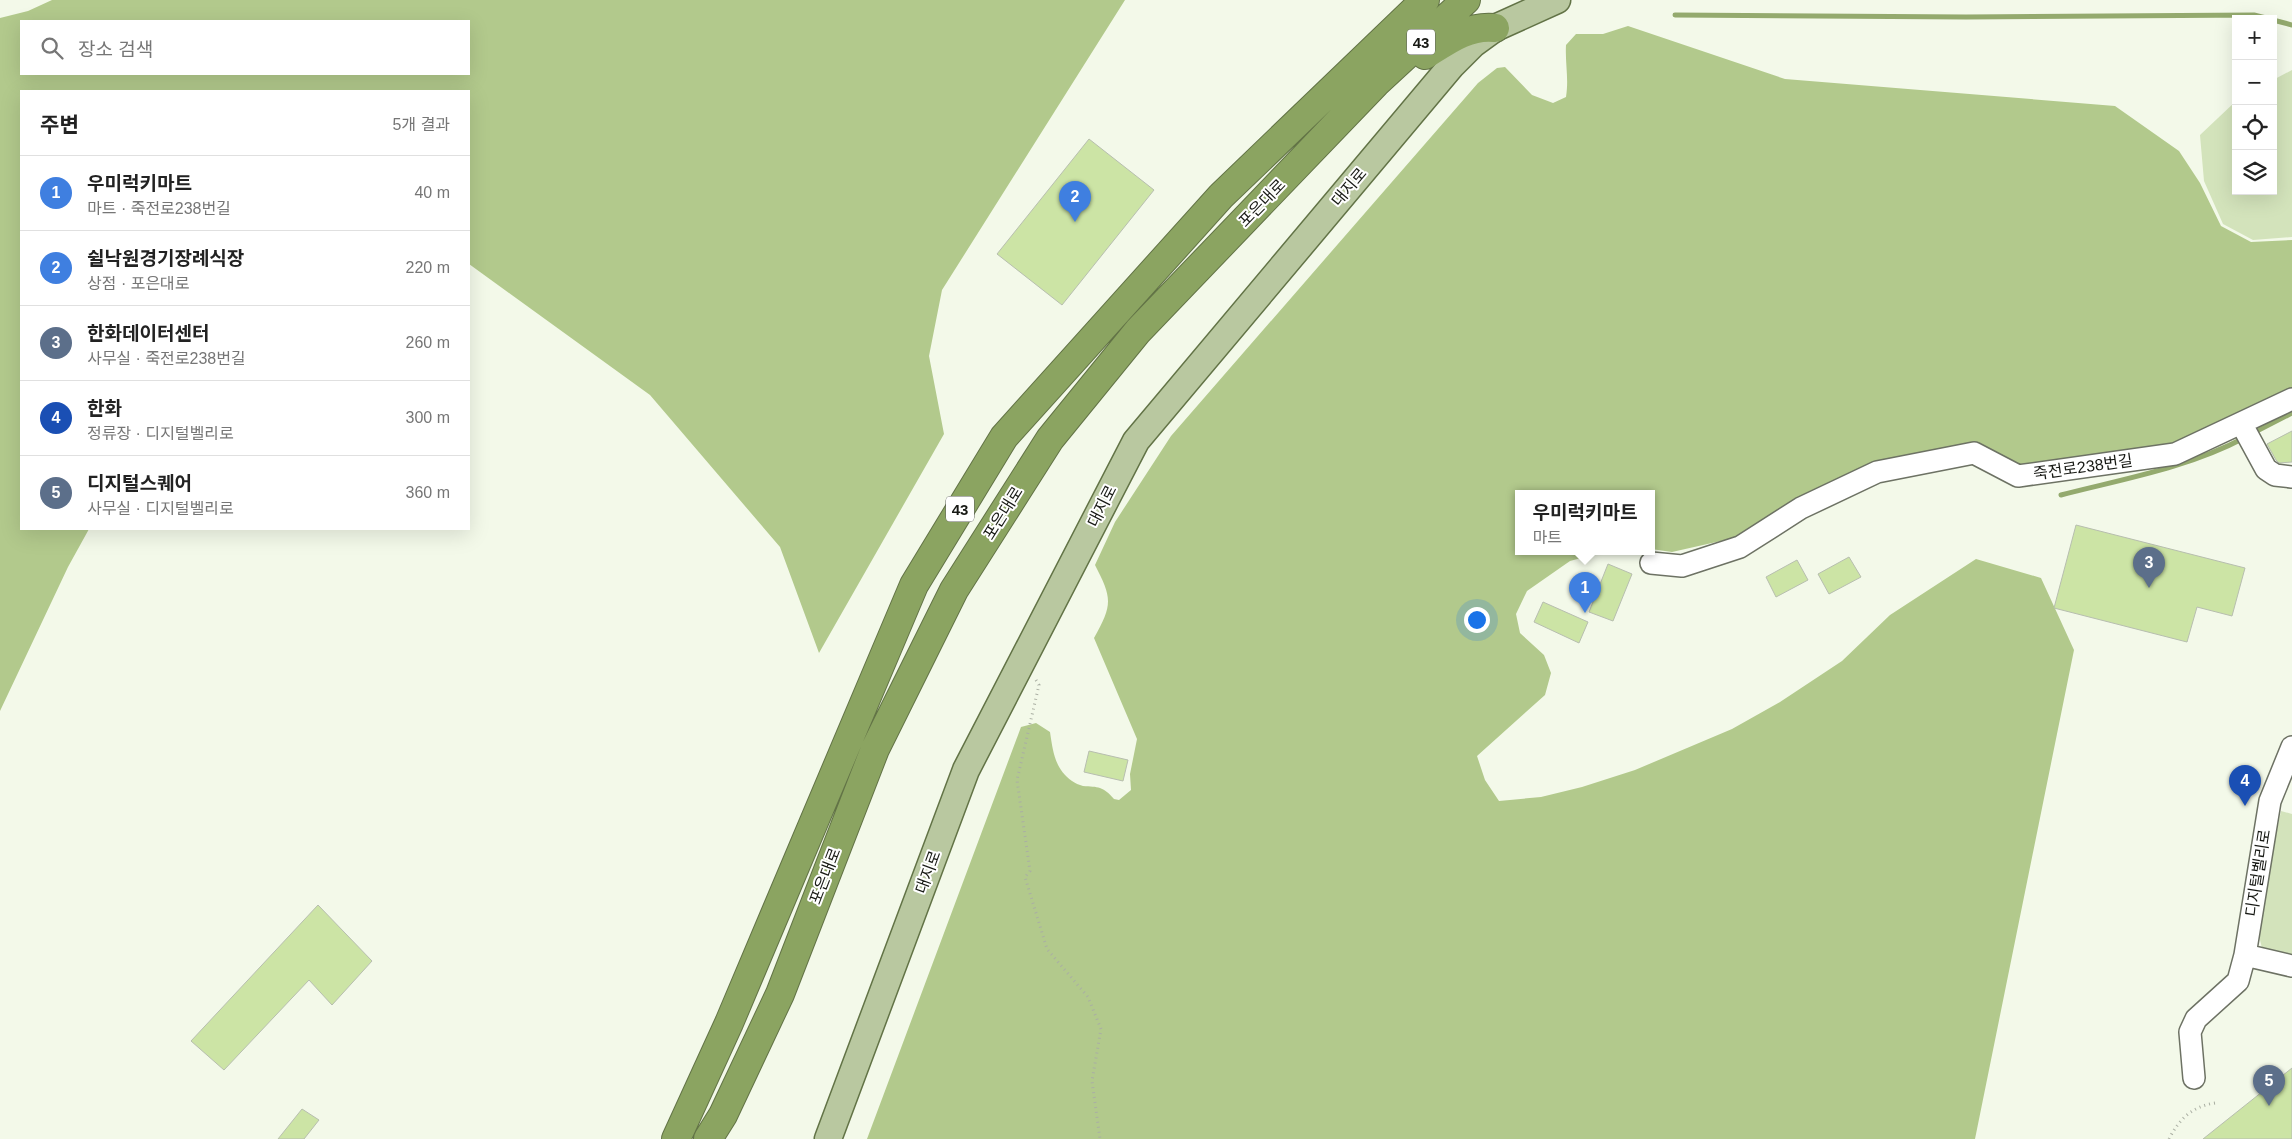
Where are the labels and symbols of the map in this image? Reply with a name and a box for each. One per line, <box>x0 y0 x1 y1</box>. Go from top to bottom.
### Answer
road number: 43 <box>1407 30 1435 54</box>
street label: 대지로 <box>1328 164 1370 209</box>
street label: 포은대로 <box>1235 176 1289 230</box>
pin: 2 <box>1059 181 1091 222</box>
street label: 죽전로238번길 <box>2032 452 2134 482</box>
street label: 대지로 <box>1084 482 1120 530</box>
street label: 포은대로 <box>980 483 1026 542</box>
road number: 43 <box>946 496 974 522</box>
pin: 3 <box>2133 547 2165 588</box>
pin: 1 <box>1569 572 1601 613</box>
your location <box>1464 607 1490 633</box>
pin: 4 <box>2229 765 2261 806</box>
street label: 디지털벨리로 <box>2243 828 2273 918</box>
street label: 포은대로 <box>807 845 844 907</box>
street label: 대지로 <box>912 848 944 896</box>
pin: 5 <box>2253 1065 2285 1106</box>

